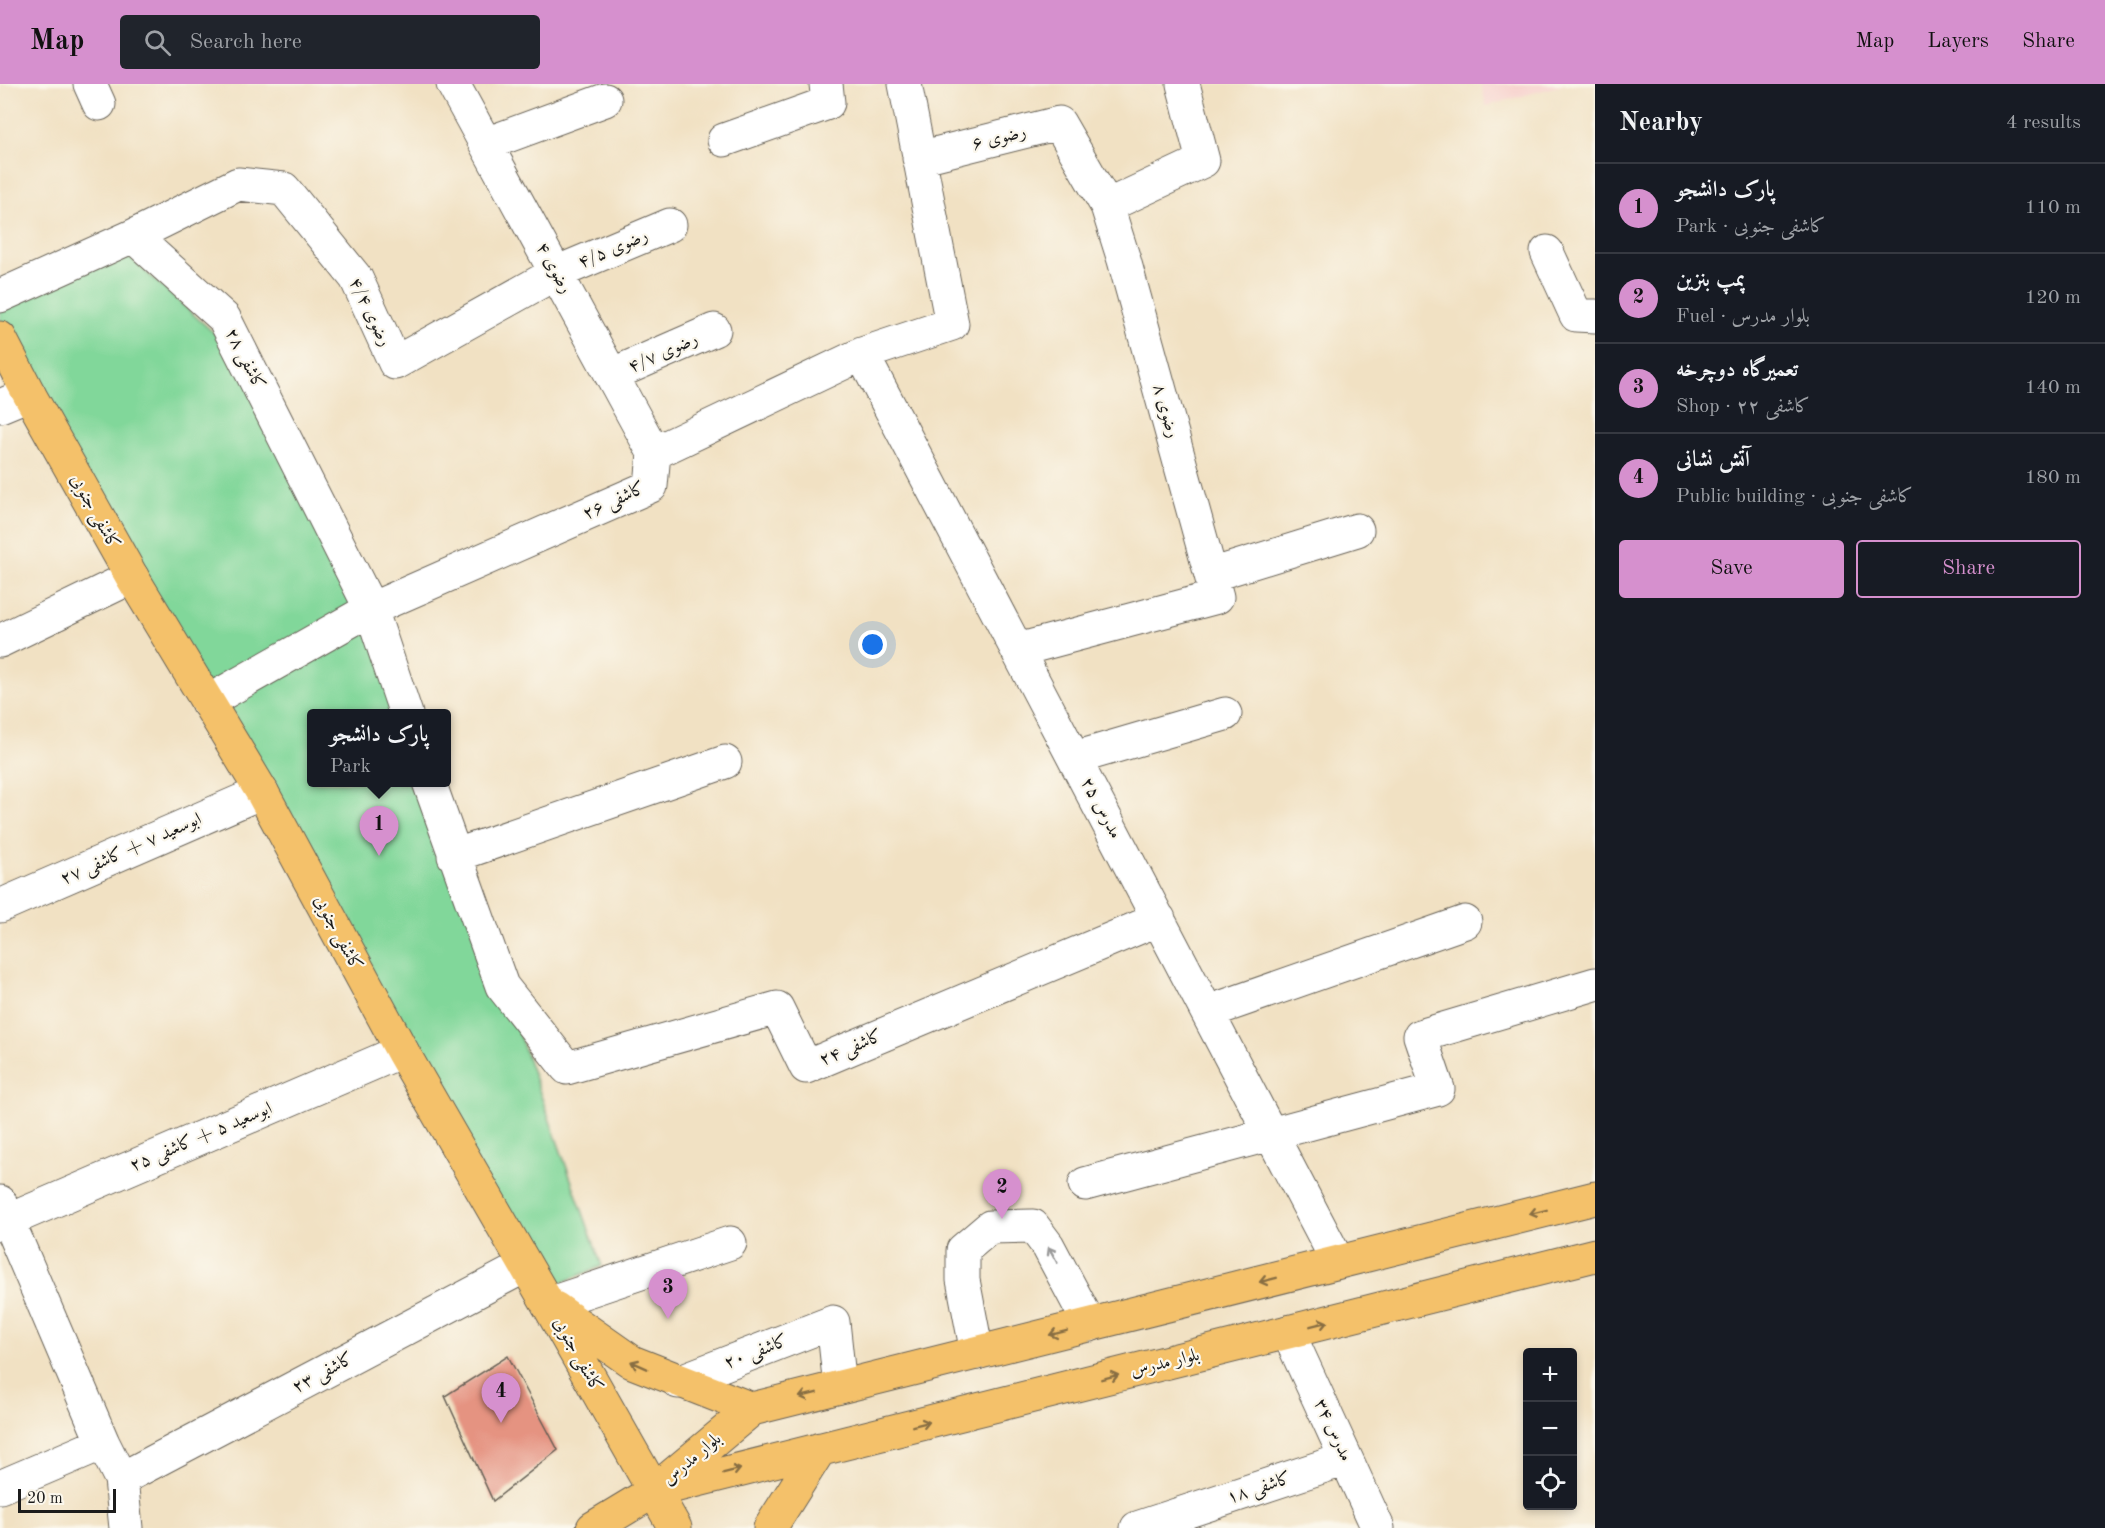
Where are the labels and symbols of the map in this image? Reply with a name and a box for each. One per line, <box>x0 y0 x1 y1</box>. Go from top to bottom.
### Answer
street label: رضوی ۶ <box>970 123 1028 154</box>
street label: رضوی ۴/۵ <box>575 226 651 273</box>
street label: رضوی ۴ <box>532 239 575 297</box>
street label: رضوی ۴/۴ <box>345 275 394 350</box>
street label: کاشفی ۲۸ <box>219 325 269 394</box>
street label: رضوی ۴/۷ <box>626 330 701 377</box>
street label: رضوی ۸ <box>1149 382 1182 440</box>
street label: کاشفی جنوبی <box>64 471 124 554</box>
street label: کاشفی ۲۶ <box>580 478 649 526</box>
your location <box>858 630 887 659</box>
street label: مدرس ۲۵ <box>1077 774 1125 842</box>
pin: 1 <box>360 806 398 856</box>
street label: ابوسعید ۷ + کاشفی ۲۷ <box>57 809 206 891</box>
street label: کاشفی جنوبی <box>308 892 366 975</box>
street label: کاشفی ۲۴ <box>816 1026 886 1072</box>
street label: ابوسعید ۵ + کاشفی ۲۵ <box>127 1098 276 1178</box>
pin: 2 <box>982 1170 1022 1219</box>
one-way arrow <box>1529 1207 1548 1219</box>
one-way arrow <box>1047 1246 1058 1264</box>
pin: 3 <box>648 1270 688 1319</box>
one-way arrow <box>1258 1275 1277 1287</box>
street label: کاشفی جنوبی <box>547 1314 607 1397</box>
one-way arrow <box>1310 1318 1329 1330</box>
one-way arrow <box>1049 1327 1068 1339</box>
street label: کاشفی ۲۰ <box>721 1331 791 1375</box>
street label: بلوار مدرس <box>1129 1346 1202 1381</box>
street label: کاشفی ۲۳ <box>289 1349 358 1399</box>
one-way arrow <box>630 1359 648 1370</box>
one-way arrow <box>1100 1370 1119 1382</box>
pin: 4 <box>482 1374 520 1423</box>
one-way arrow <box>799 1390 818 1402</box>
street label: مدرس ۳۴ <box>1310 1396 1355 1464</box>
one-way arrow <box>911 1418 930 1430</box>
street label: بلوار مدرس <box>659 1429 725 1489</box>
one-way arrow <box>722 1465 741 1477</box>
street label: کاشفی ۱۸ <box>1224 1468 1294 1510</box>
scale bar <box>18 1486 116 1514</box>

